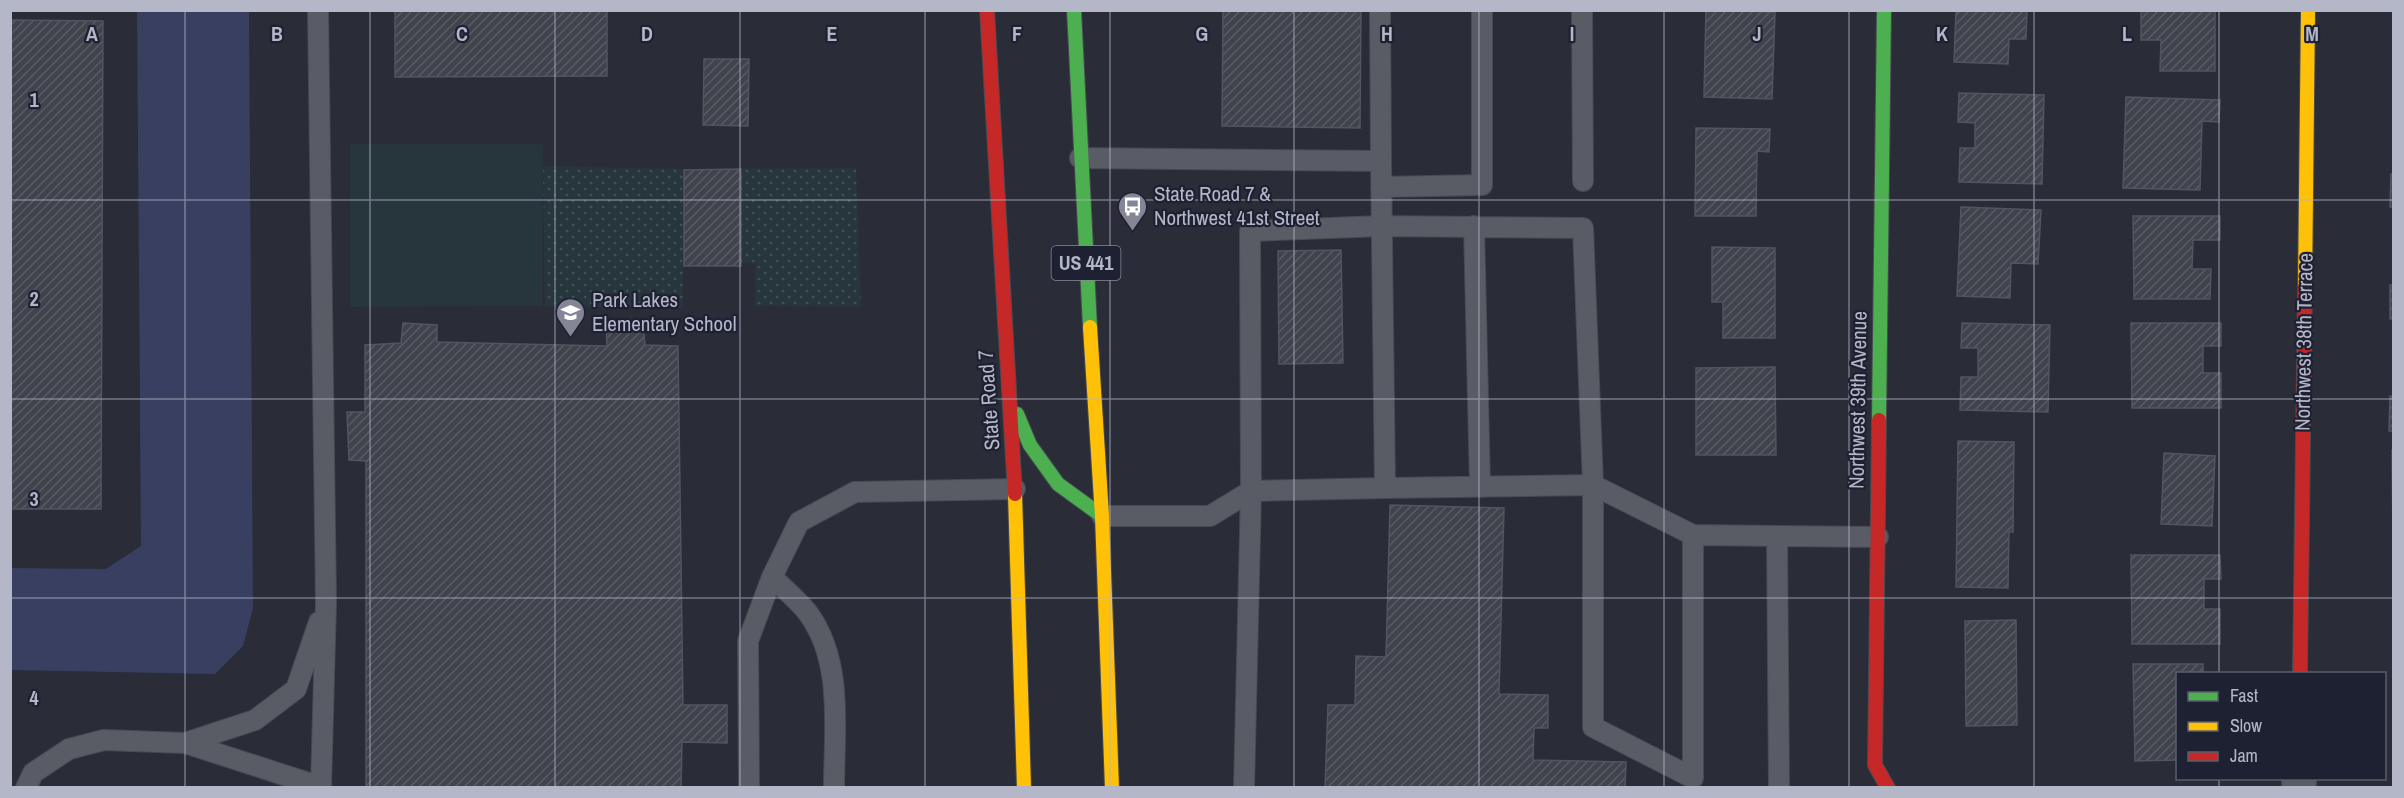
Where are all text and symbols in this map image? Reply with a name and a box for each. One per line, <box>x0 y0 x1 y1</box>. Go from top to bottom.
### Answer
text: A <box>86 20 98 47</box>
text: B <box>271 20 283 47</box>
text: C <box>456 20 468 47</box>
text: D <box>641 20 653 47</box>
text: E <box>827 20 838 47</box>
text: F <box>1012 20 1022 47</box>
text: G <box>1196 20 1208 47</box>
text: H <box>1381 20 1393 47</box>
text: I <box>1570 20 1574 47</box>
text: J <box>1752 20 1762 47</box>
text: K <box>1936 20 1948 47</box>
text: L <box>2122 20 2132 47</box>
text: M <box>2305 20 2319 47</box>
text: 1 <box>29 86 39 113</box>
place label: State Road 7 & Northwest 41st Street <box>1154 179 1320 232</box>
bus stop icon: State Road 7 & Northwest 41st Street <box>1117 190 1149 232</box>
road number: US 441 <box>1052 246 1120 280</box>
street label: Northwest 38th Terrace <box>2287 253 2320 431</box>
text: 2 <box>29 285 39 312</box>
place label: Park Lakes Elementary School <box>592 285 737 338</box>
school or university icon: Park Lakes Elementary School <box>555 296 587 338</box>
street label: Northwest 39th Avenue <box>1841 311 1874 489</box>
street label: State Road 7 <box>971 349 1006 451</box>
text: 3 <box>29 485 39 512</box>
legend <box>2176 672 2386 780</box>
text: Fast <box>2230 683 2258 708</box>
text: 4 <box>29 684 39 711</box>
text: Slow <box>2230 713 2262 738</box>
text: Jam <box>2230 743 2258 768</box>

